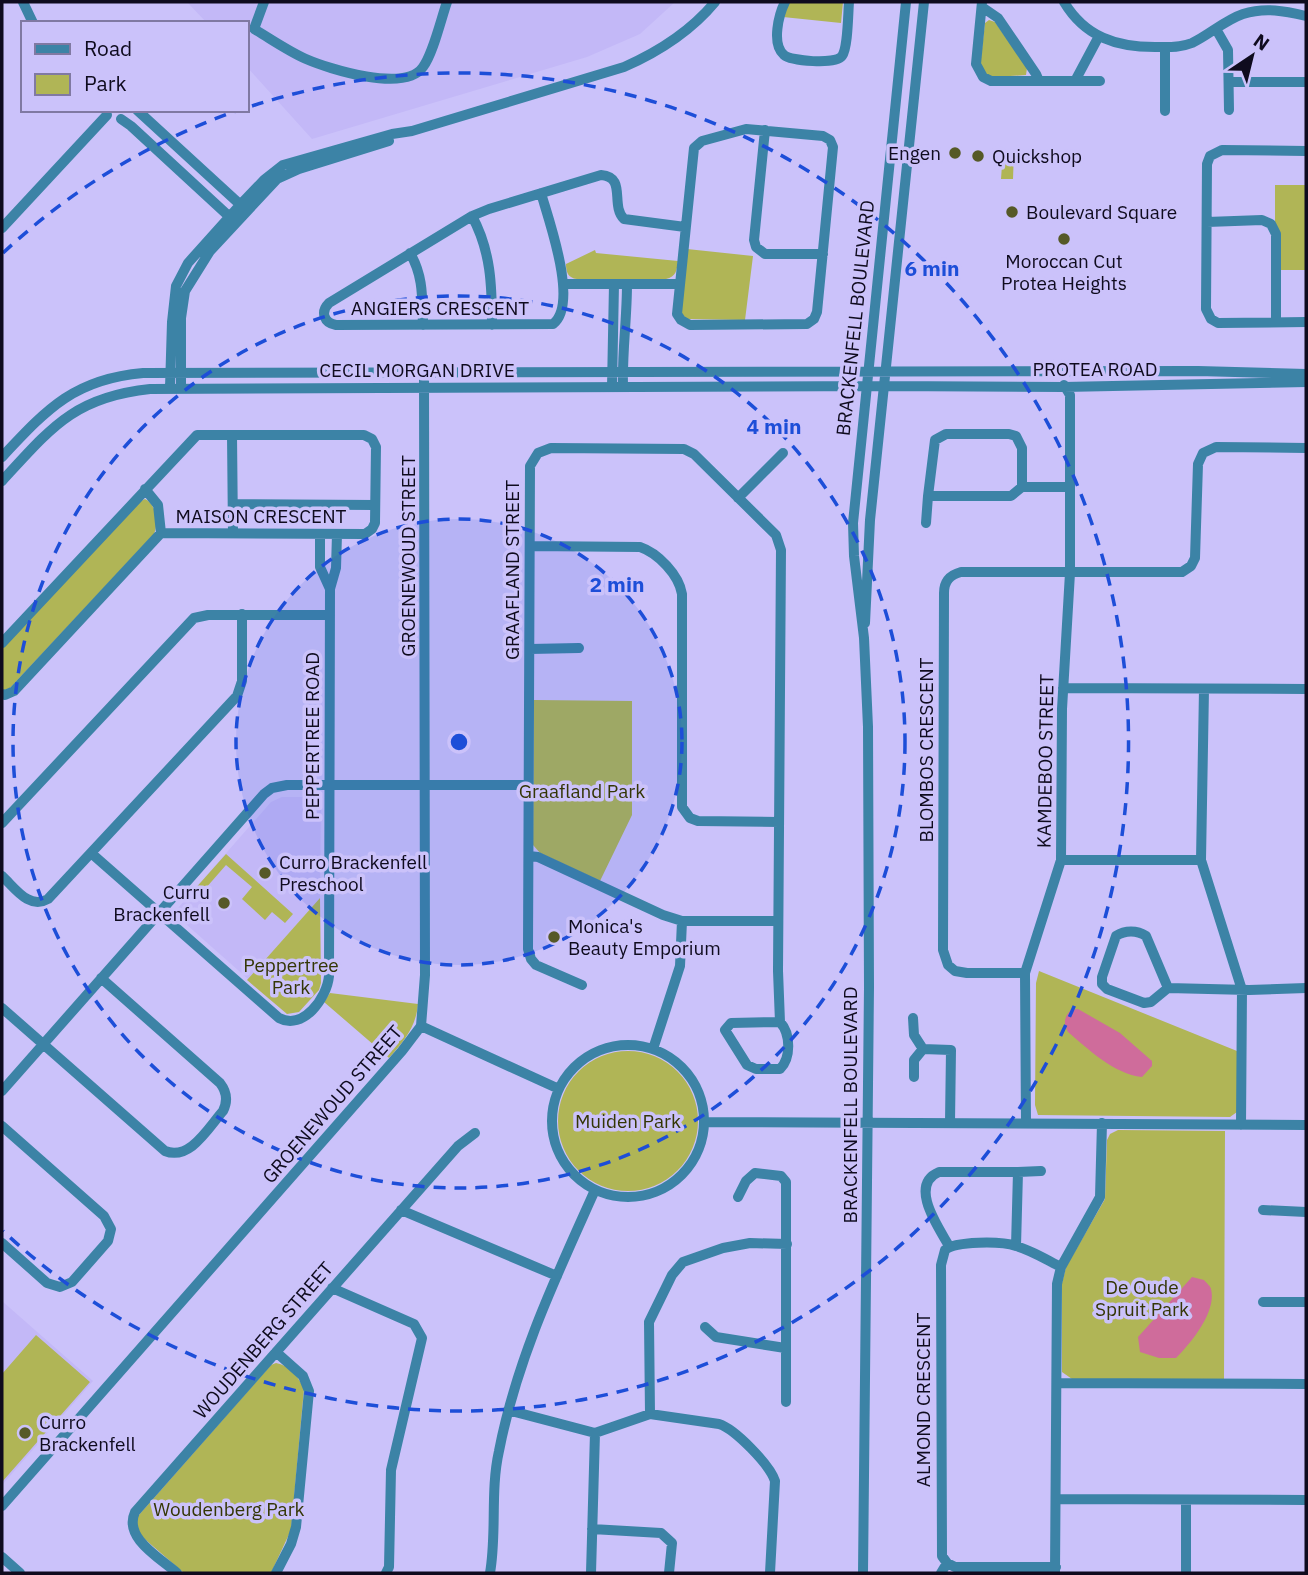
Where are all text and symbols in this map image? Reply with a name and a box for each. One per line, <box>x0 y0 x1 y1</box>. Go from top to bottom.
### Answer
legend <box>21 21 248 112</box>
north arrow <box>1217 21 1287 91</box>
text: N <box>1249 28 1274 56</box>
text: Road <box>84 34 132 62</box>
text: Park <box>84 69 127 97</box>
place label: Engen <box>888 141 941 165</box>
place label: Quickshop <box>992 144 1082 168</box>
marker: Engen <box>947 145 963 161</box>
marker: Quickshop <box>970 148 986 164</box>
street label: BRACKENFELL BOULEVARD <box>831 199 879 437</box>
place label: Boulevard Square <box>1026 200 1177 224</box>
marker: Boulevard Square <box>1004 204 1020 220</box>
marker: Moroccan Cut Protea Heights <box>1056 231 1072 247</box>
place label: Moroccan Cut Protea Heights <box>1001 249 1127 295</box>
text: 6 min <box>905 254 959 282</box>
street label: ANGIERS CRESCENT <box>351 296 529 320</box>
street label: PROTEA ROAD <box>1032 357 1158 381</box>
street label: CECIL MORGAN DRIVE <box>319 358 515 382</box>
text: 4 min <box>747 412 801 440</box>
street label: GROENEWOUD STREET <box>396 455 420 657</box>
street label: GRAAFLAND STREET <box>500 480 524 660</box>
street label: MAISON CRESCENT <box>176 504 347 528</box>
text: 2 min <box>590 570 644 598</box>
street label: PEPPERTREE ROAD <box>300 652 324 820</box>
street label: BLOMBOS CRESCENT <box>914 657 938 842</box>
street label: KAMDEBOO STREET <box>1031 674 1059 848</box>
centre of rings <box>447 730 471 754</box>
park label: Graafland Park <box>519 779 645 803</box>
place label: Curro Brackenfell Preschool <box>279 850 427 896</box>
marker: Curro Brackenfell Preschool <box>257 865 273 881</box>
place label: Curru Brackenfell <box>113 880 210 926</box>
marker: Curru Brackenfell <box>216 895 232 911</box>
place label: Monica's Beauty Emporium <box>568 914 721 960</box>
marker: Monica's Beauty Emporium <box>546 929 562 945</box>
park label: Peppertree Park <box>243 953 339 999</box>
street label: BRACKENFELL BOULEVARD <box>838 986 862 1224</box>
street label: GROENEWOUD STREET <box>257 1020 407 1188</box>
park label: Muiden Park <box>575 1109 681 1133</box>
street label: WOUDENBERG STREET <box>188 1256 338 1424</box>
park label: De Oude Spruit Park <box>1095 1275 1189 1321</box>
street label: ALMOND CRESCENT <box>911 1313 935 1487</box>
place label: Curro Brackenfell <box>39 1410 136 1456</box>
marker: Curro Brackenfell <box>17 1425 33 1441</box>
park label: Woudenberg Park <box>153 1497 305 1521</box>

